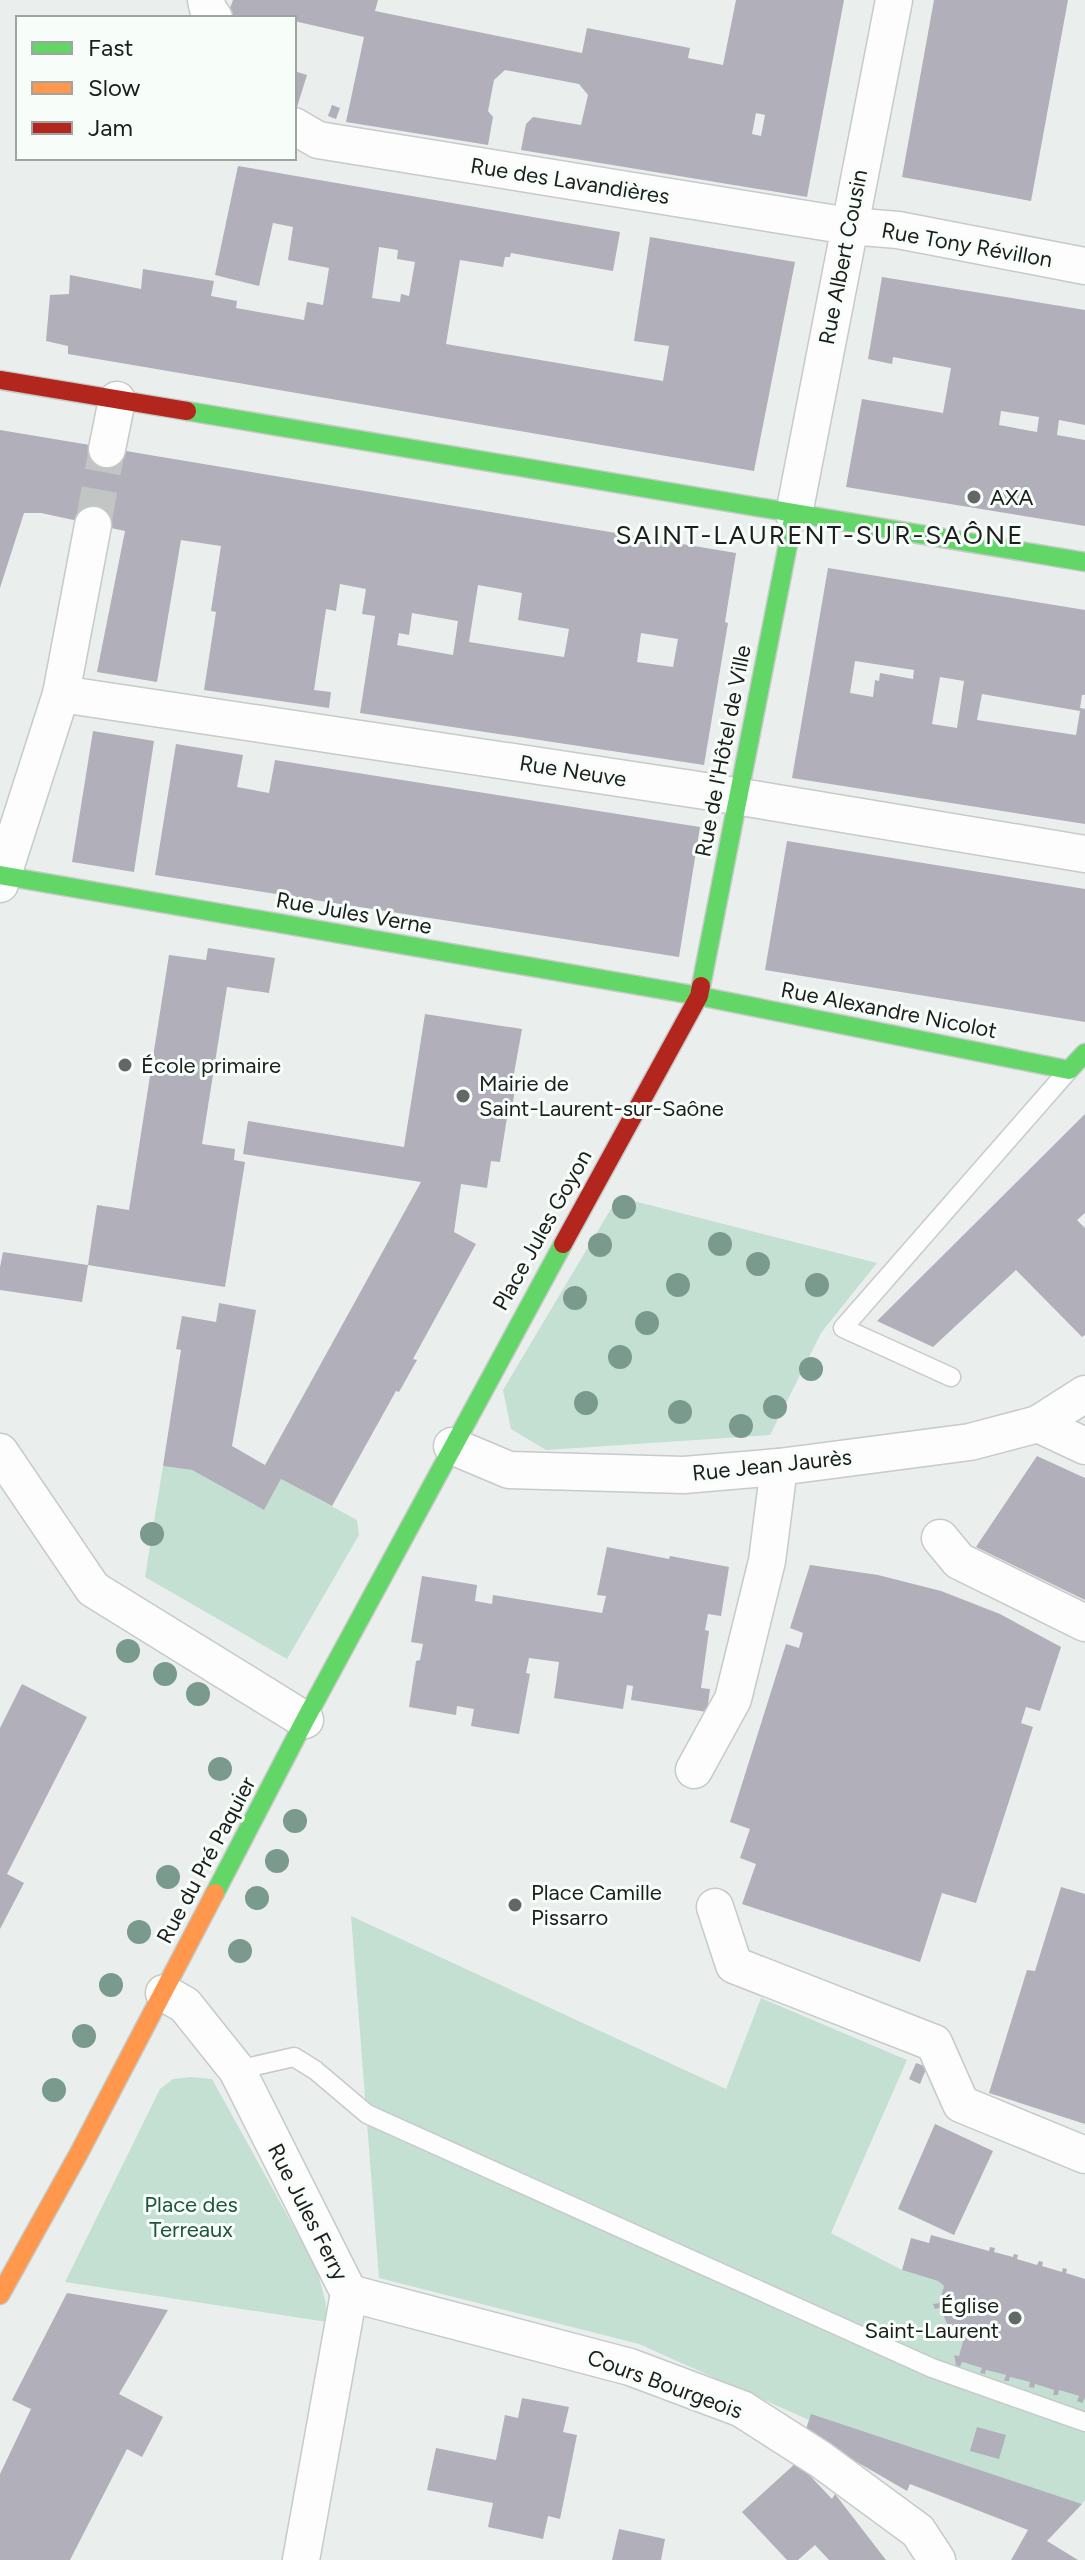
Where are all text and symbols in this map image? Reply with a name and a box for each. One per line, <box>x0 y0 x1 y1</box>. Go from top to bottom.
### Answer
legend <box>16 16 296 160</box>
text: Fast <box>88 33 133 62</box>
text: Slow <box>88 73 141 102</box>
text: Jam <box>88 113 133 142</box>
street label: Rue des Lavandières <box>469 152 671 210</box>
street label: Rue Albert Cousin <box>813 167 873 347</box>
street label: Rue Tony Révillon <box>880 217 1054 273</box>
place label: AXA <box>990 484 1033 511</box>
marker: AXA <box>965 488 983 506</box>
district label: SAINT-LAURENT-SUR-SAÔNE <box>615 519 1025 551</box>
street label: Rue de l'Hôtel de Ville <box>689 643 757 859</box>
street label: Rue Neuve <box>518 749 628 793</box>
street label: Rue Jules Verne <box>274 886 434 940</box>
street label: Rue Alexandre Nicolot <box>779 976 999 1044</box>
place label: École primaire <box>141 1052 281 1079</box>
marker: École primaire <box>116 1056 134 1074</box>
place label: Mairie de Saint-Laurent-sur-Saône <box>479 1070 724 1122</box>
marker: Mairie de Saint-Laurent-sur-Saône <box>454 1087 472 1105</box>
street label: Place Jules Goyon <box>487 1145 597 1315</box>
street label: Rue Jean Jaurès <box>691 1443 853 1487</box>
street label: Rue du Pré Paquier <box>151 1772 262 1948</box>
place label: Place Camille Pissarro <box>531 1879 662 1931</box>
marker: Place Camille Pissarro <box>506 1896 524 1914</box>
street label: Rue Jules Ferry <box>262 2139 354 2285</box>
park label: Place des Terreaux <box>144 2191 238 2243</box>
place label: Église Saint-Laurent <box>864 2292 999 2344</box>
marker: Église Saint-Laurent <box>1006 2309 1024 2327</box>
street label: Cours Bourgeois <box>584 2343 746 2425</box>

